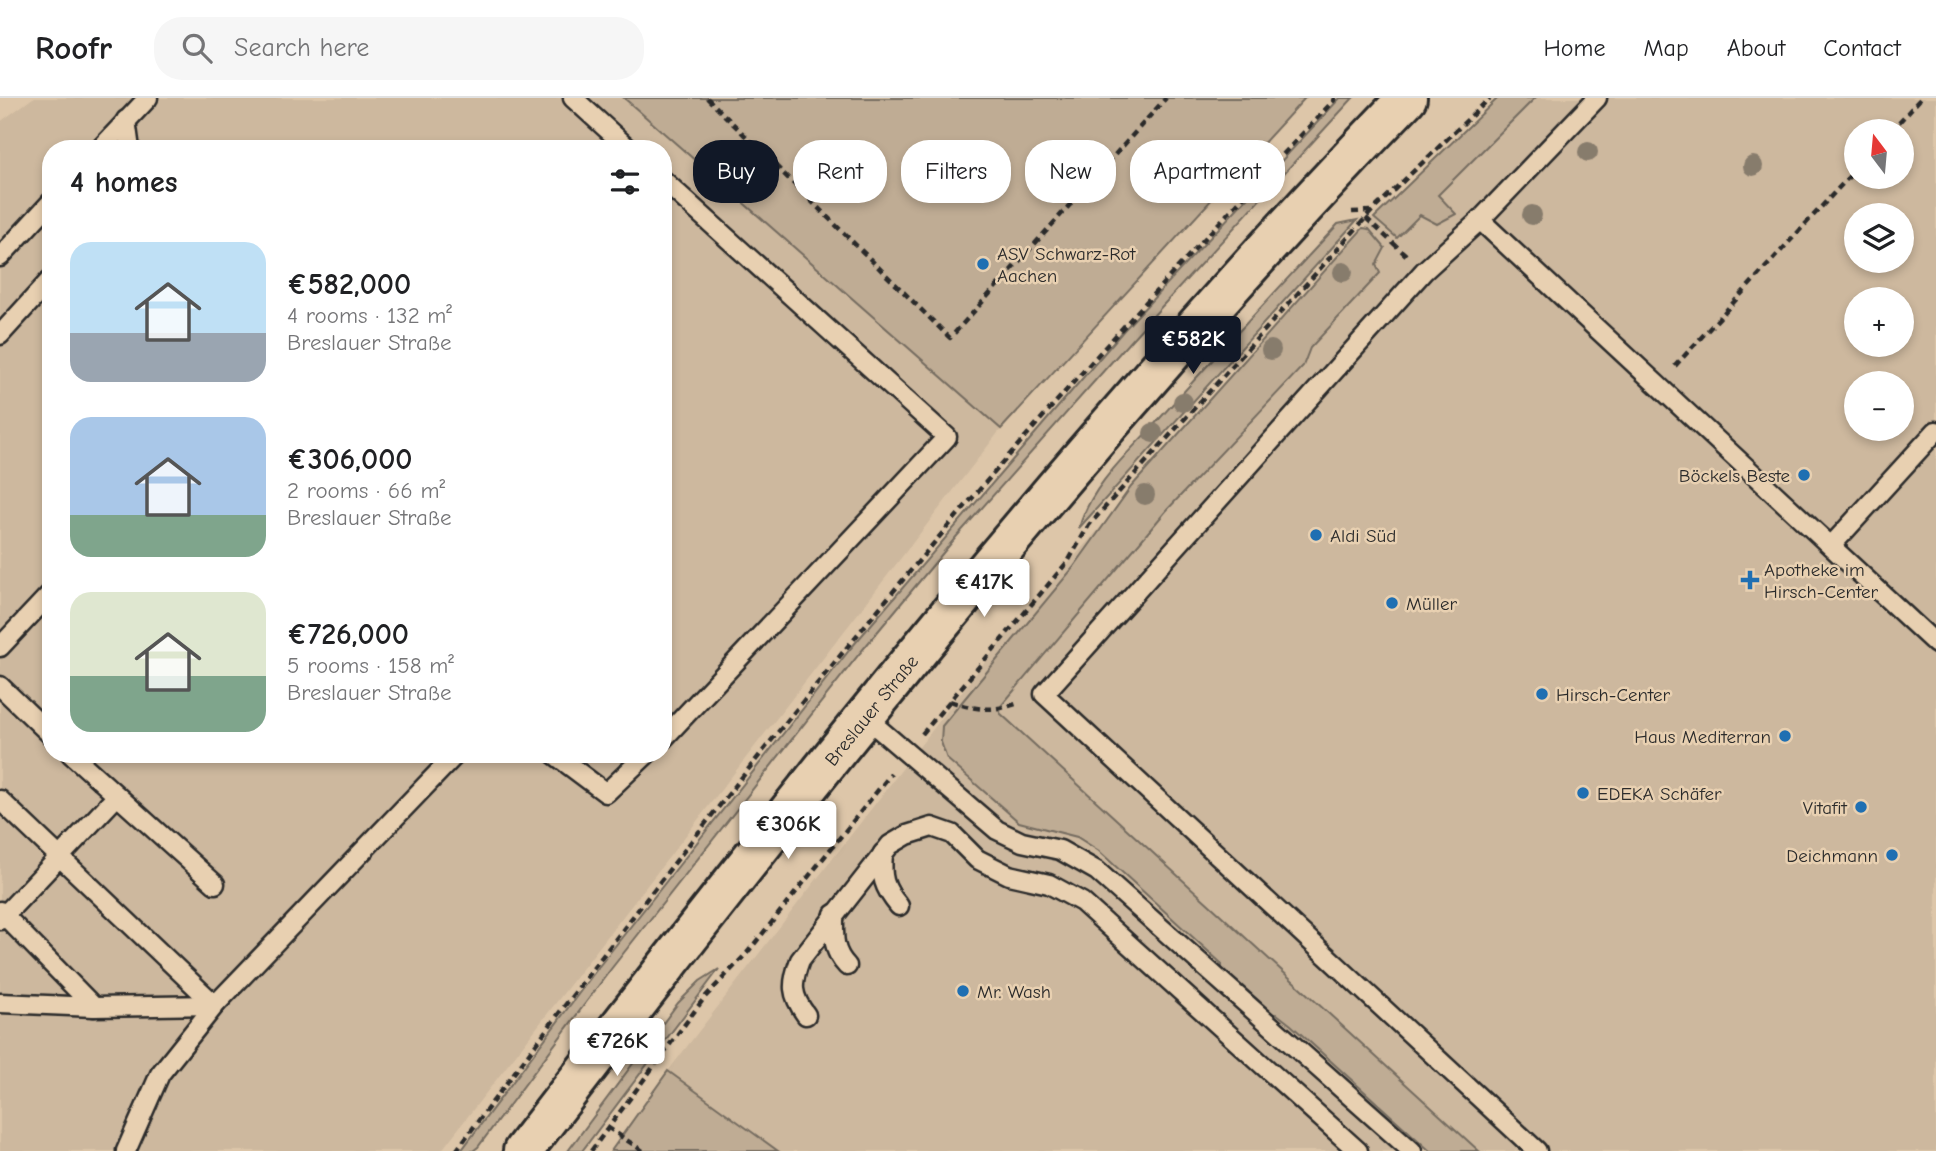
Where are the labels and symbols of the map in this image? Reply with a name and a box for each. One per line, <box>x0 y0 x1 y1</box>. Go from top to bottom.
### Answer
north arrow <box>1844 119 1914 189</box>
place label: ASV Schwarz-Rot Aachen <box>997 243 1136 287</box>
marker: ASV Schwarz-Rot Aachen <box>975 256 991 272</box>
pin: €582K <box>1144 316 1242 376</box>
place label: Böckels Beste <box>1679 465 1790 487</box>
marker: Böckels Beste <box>1796 467 1812 483</box>
place label: Aldi Süd <box>1330 525 1396 547</box>
marker: Aldi Süd <box>1308 527 1324 543</box>
place label: Apotheke im Hirsch-Center <box>1764 559 1879 603</box>
pin: €417K <box>935 560 1033 619</box>
marker: Apotheke im Hirsch-Center <box>1742 572 1758 588</box>
place label: Müller <box>1406 593 1457 615</box>
marker: Müller <box>1384 595 1400 611</box>
street label: Breslauer Straße <box>820 651 923 770</box>
place label: Hirsch-Center <box>1556 684 1671 706</box>
marker: Hirsch-Center <box>1534 686 1550 702</box>
place label: Haus Mediterran <box>1634 726 1771 748</box>
marker: Haus Mediterran <box>1777 728 1793 744</box>
place label: EDEKA Schäfer <box>1597 783 1722 805</box>
marker: EDEKA Schäfer <box>1575 785 1591 801</box>
place label: Vitafit <box>1803 797 1848 819</box>
marker: Vitafit <box>1853 799 1869 815</box>
pin: €306K <box>739 802 837 861</box>
place label: Deichmann <box>1786 845 1878 867</box>
marker: Deichmann <box>1884 847 1900 863</box>
place label: Mr. Wash <box>977 981 1051 1003</box>
marker: Mr. Wash <box>955 983 971 999</box>
pin: €726K <box>568 1018 666 1078</box>

